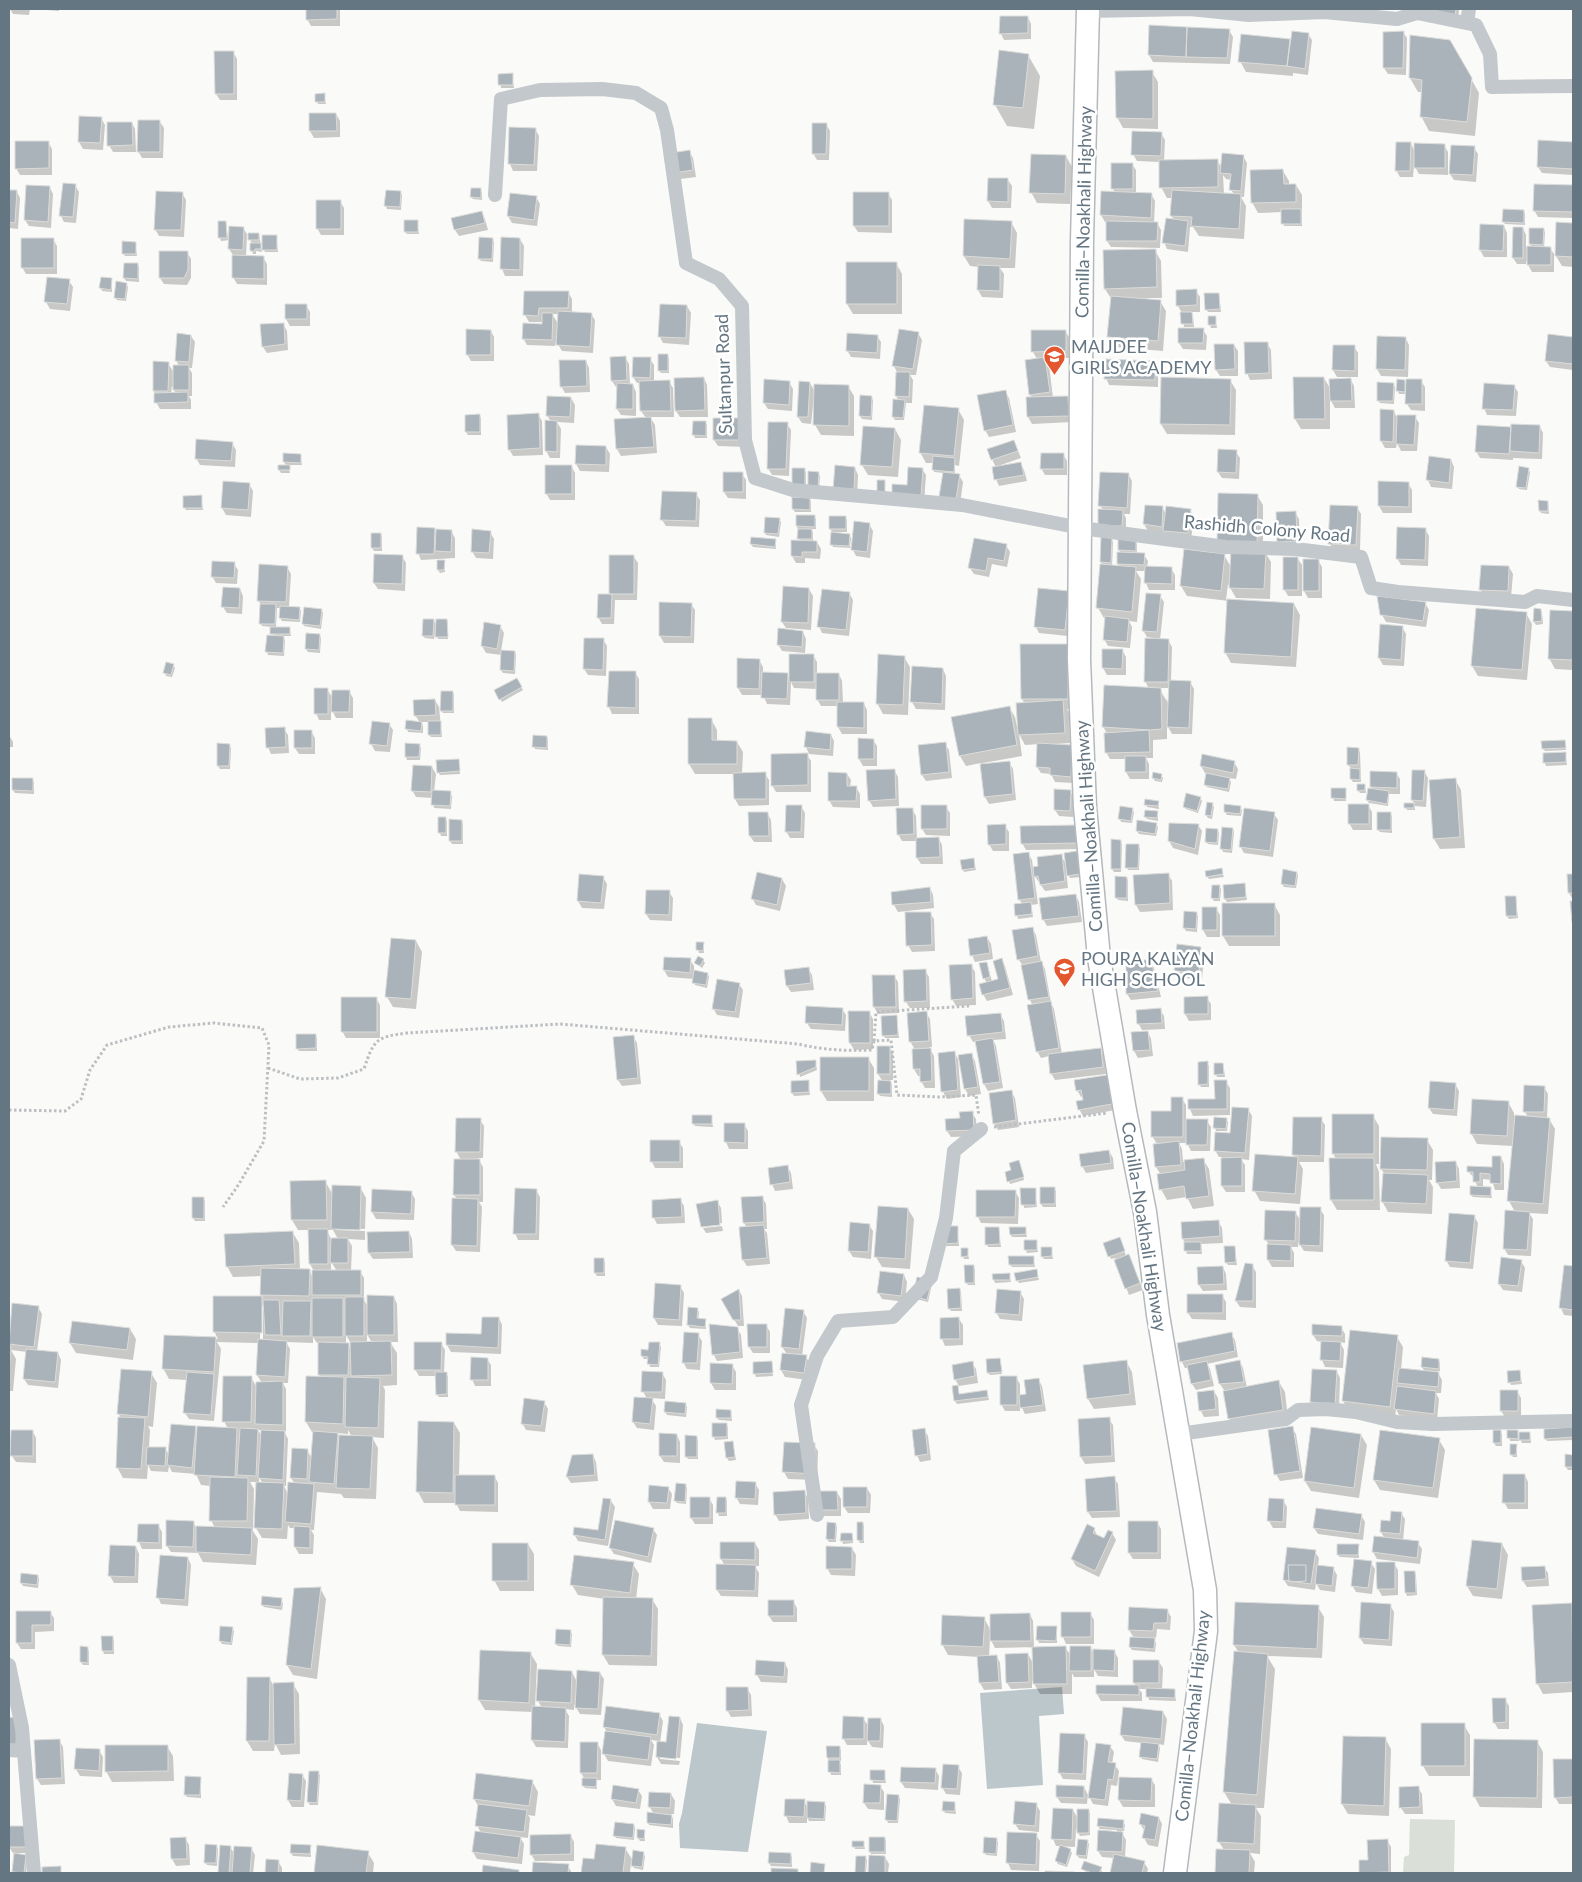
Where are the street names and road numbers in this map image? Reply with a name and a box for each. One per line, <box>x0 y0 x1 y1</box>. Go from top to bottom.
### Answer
street label: Comilla–Noakhali Highway <box>1070 105 1096 318</box>
street label: Sultanpur Road <box>710 314 736 434</box>
street label: Rashidh Colony Road <box>1183 510 1351 546</box>
street label: Comilla–Noakhali Highway <box>1070 719 1106 933</box>
street label: Comilla–Noakhali Highway <box>1118 1120 1173 1334</box>
street label: Comilla–Noakhali Highway <box>1170 1608 1214 1823</box>

